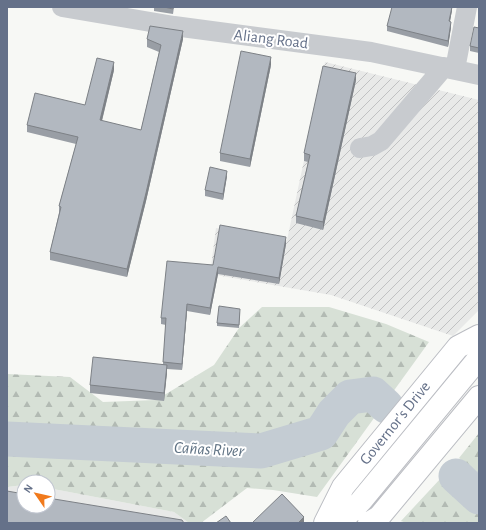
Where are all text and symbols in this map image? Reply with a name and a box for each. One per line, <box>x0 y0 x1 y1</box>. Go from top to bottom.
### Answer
street label: Aliang Road <box>233 27 309 51</box>
street label: Governor's Drive <box>357 378 433 468</box>
water label: Cañas River <box>173 439 245 459</box>
north arrow <box>16 474 56 514</box>
text: N <box>21 482 35 495</box>

